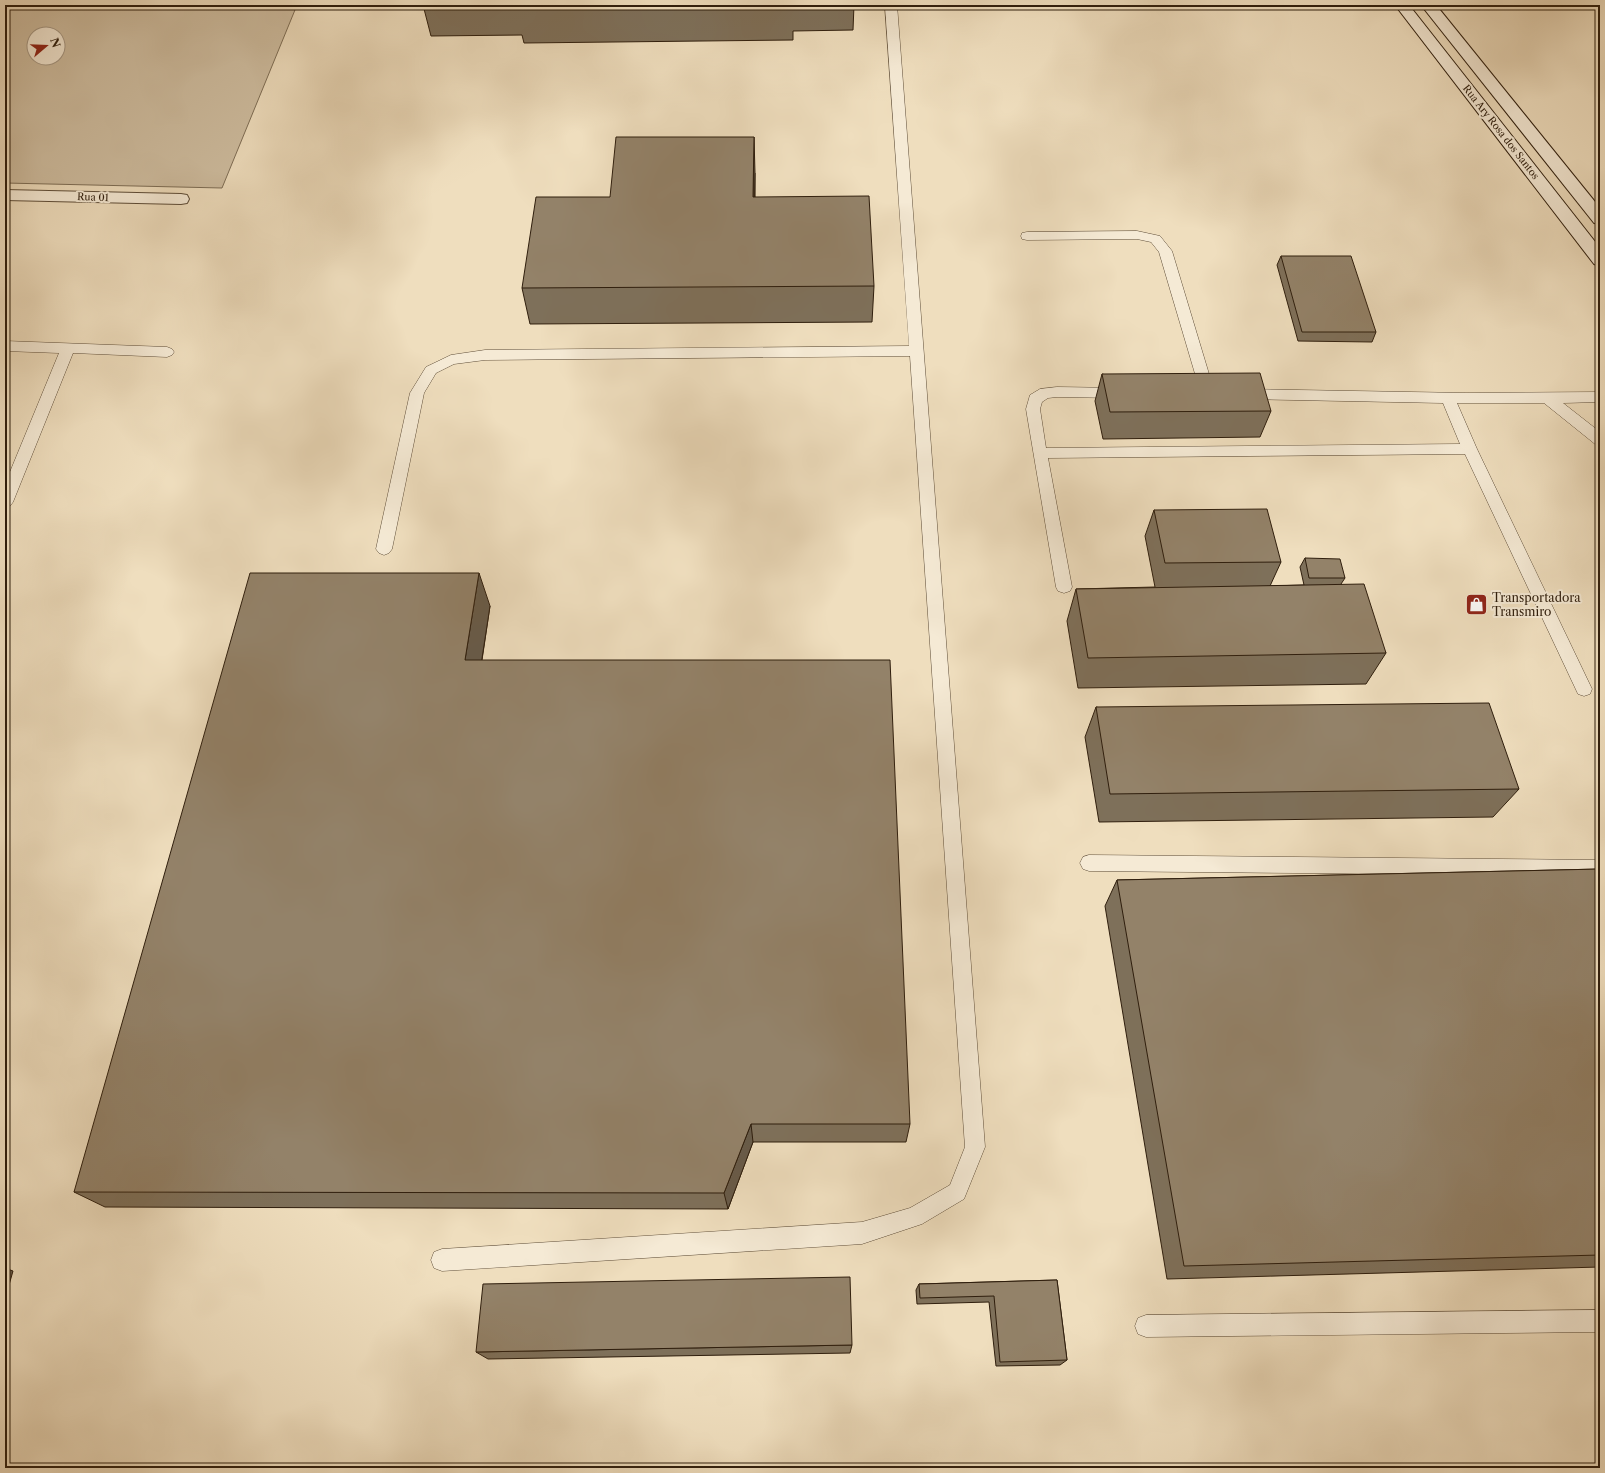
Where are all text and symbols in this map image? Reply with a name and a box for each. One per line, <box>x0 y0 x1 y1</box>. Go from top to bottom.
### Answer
north arrow <box>26 26 66 66</box>
text: N <box>47 36 64 50</box>
street label: Rua Ary Rosa dos Santos <box>1460 82 1542 182</box>
street label: Rua 01 <box>77 190 110 204</box>
place label: Transportadora Transmiro <box>1492 590 1581 619</box>
shop icon: Transportadora Transmiro <box>1464 591 1490 617</box>

